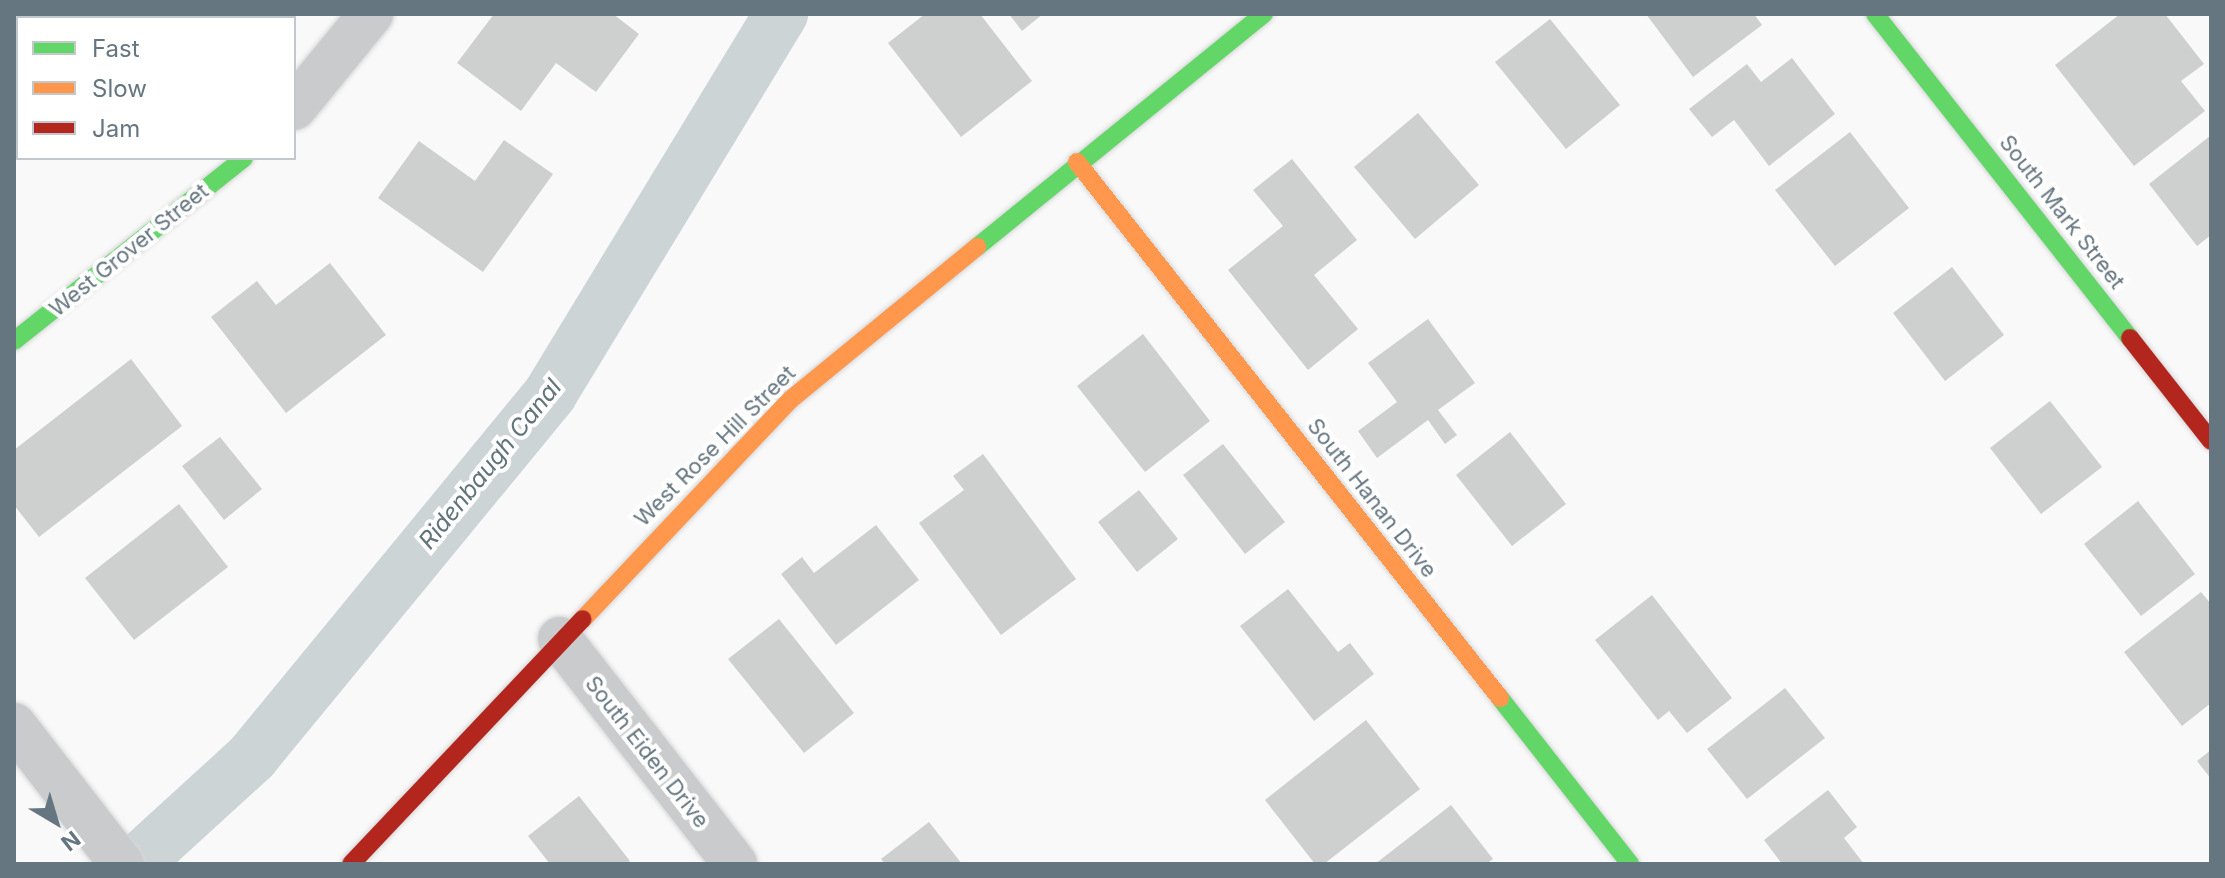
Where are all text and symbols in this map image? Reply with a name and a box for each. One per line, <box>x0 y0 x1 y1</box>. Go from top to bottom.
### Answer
legend <box>16 16 296 160</box>
text: Fast <box>92 34 140 63</box>
text: Slow <box>92 74 147 103</box>
text: Jam <box>92 114 140 143</box>
street label: South Mark Street <box>1994 130 2130 294</box>
street label: West Grover Street <box>44 178 214 322</box>
street label: West Rose Hill Street <box>629 360 801 532</box>
water label: Ridenbaugh Canal <box>413 373 567 555</box>
street label: South Hanan Drive <box>1302 413 1442 583</box>
street label: South Eiden Drive <box>580 671 714 833</box>
north arrow <box>16 782 96 862</box>
text: N <box>56 826 85 856</box>

